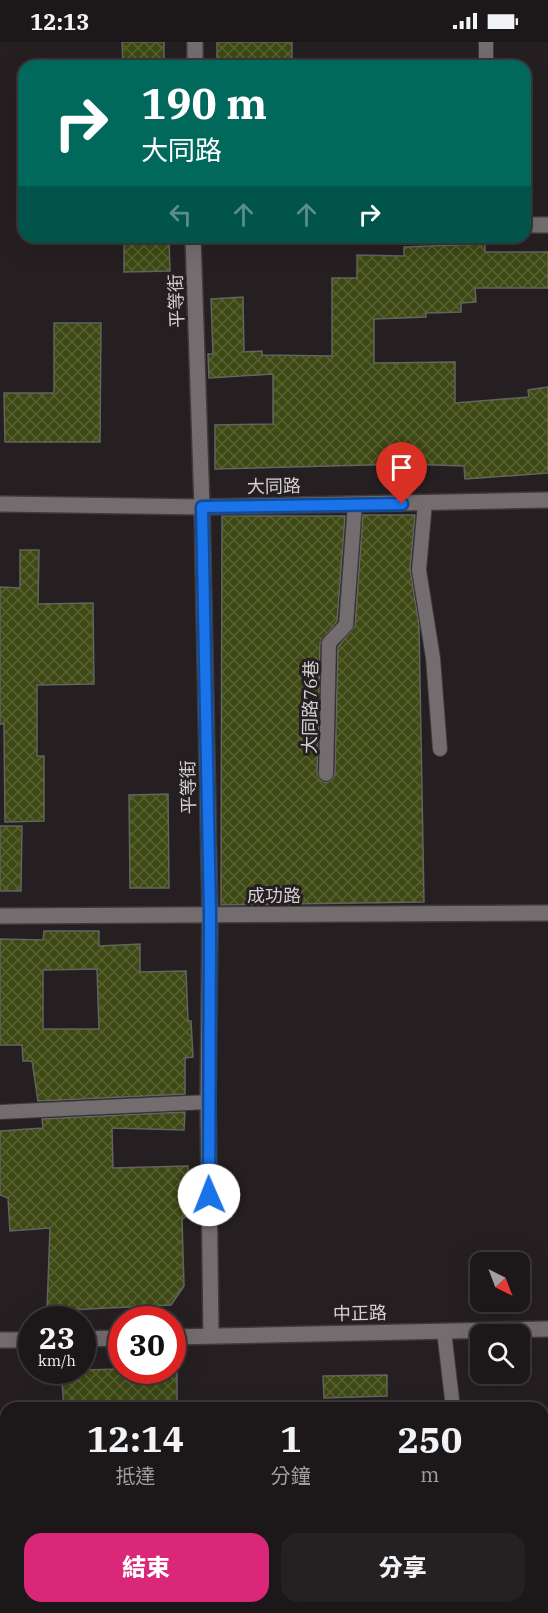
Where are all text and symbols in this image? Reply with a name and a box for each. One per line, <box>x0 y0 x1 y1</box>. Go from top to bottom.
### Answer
text: 12:13 <box>30 7 89 36</box>
text: 190 m <box>141 76 267 131</box>
icon: right <box>42 84 120 162</box>
text: 大同路 <box>141 132 222 167</box>
icon: left <box>164 198 197 231</box>
icon: ahead <box>227 198 260 231</box>
icon: ahead <box>290 198 323 231</box>
icon: right <box>353 198 386 231</box>
street label: 平等街 <box>164 274 188 328</box>
pin <box>376 442 427 504</box>
icon: arrive <box>385 451 418 484</box>
street label: 大同路 <box>247 474 301 498</box>
street label: 大同路76巷 <box>298 660 322 754</box>
street label: 平等街 <box>176 760 200 814</box>
street label: 成功路 <box>247 884 301 907</box>
position arrow <box>177 1163 241 1227</box>
north arrow <box>470 1252 530 1312</box>
map controls <box>470 1252 530 1384</box>
street label: 中正路 <box>333 1301 387 1325</box>
speed limit sign: 30 <box>108 1306 186 1384</box>
text: 23 <box>39 1318 75 1357</box>
button: search <box>470 1324 530 1384</box>
text: km/h <box>38 1351 76 1370</box>
text: 12:14 <box>87 1415 184 1462</box>
text: 1 <box>280 1415 302 1462</box>
text: 250 <box>397 1416 462 1463</box>
text: m <box>420 1461 439 1488</box>
text: 抵達 <box>115 1462 155 1489</box>
text: 分鐘 <box>271 1462 311 1489</box>
button: 結束 <box>24 1533 269 1602</box>
button: 分享 <box>281 1533 525 1602</box>

